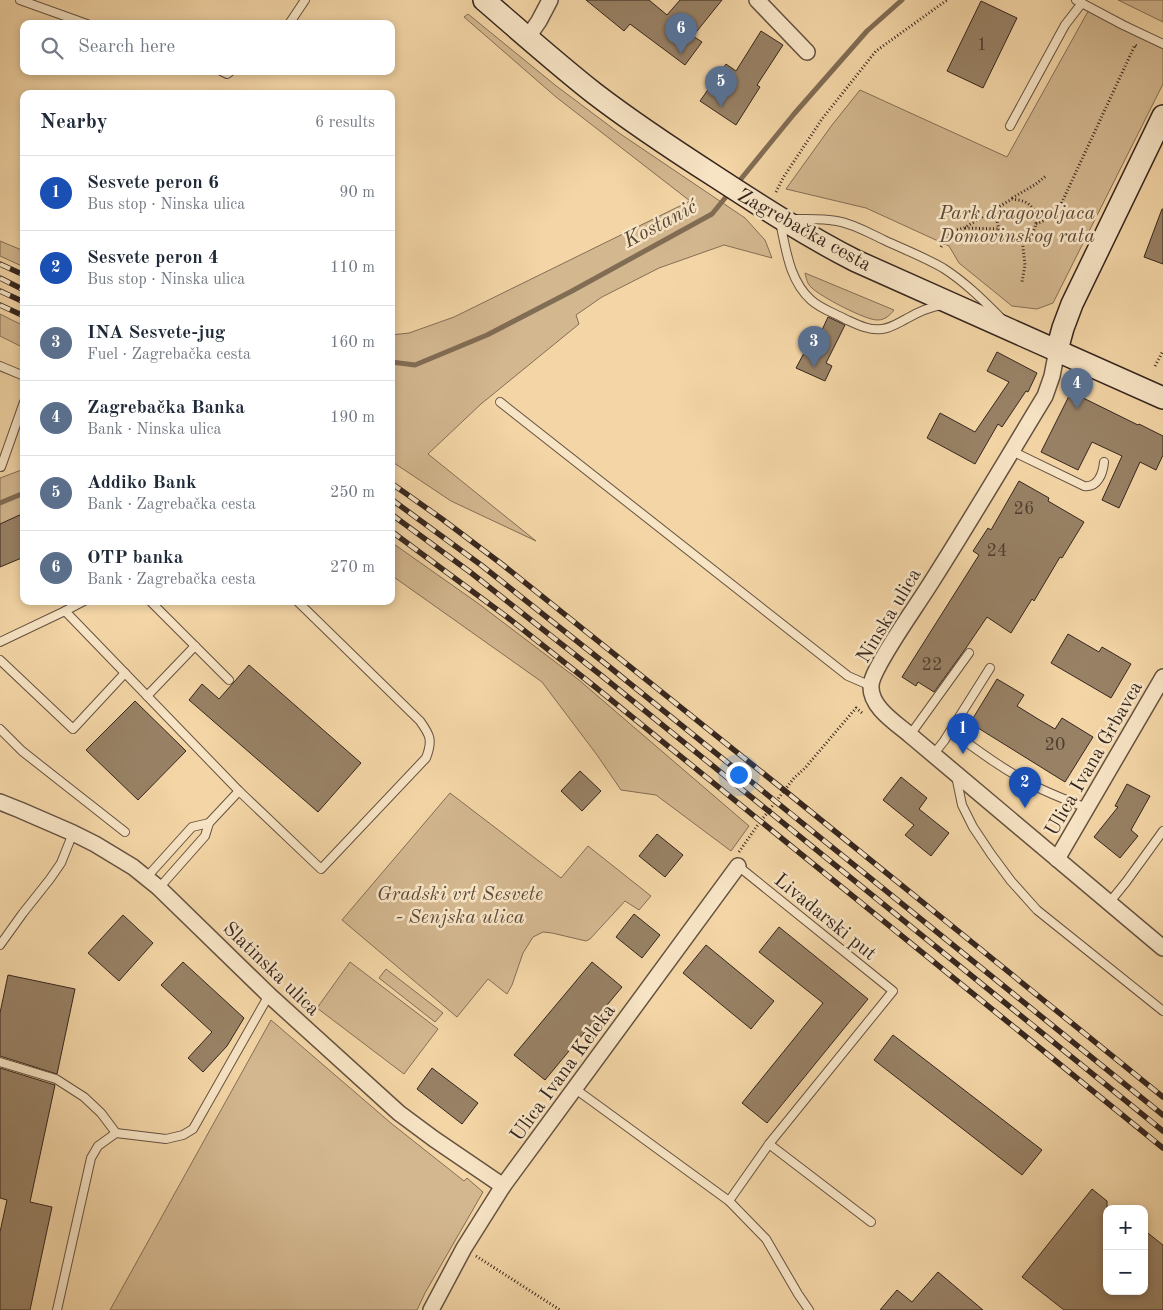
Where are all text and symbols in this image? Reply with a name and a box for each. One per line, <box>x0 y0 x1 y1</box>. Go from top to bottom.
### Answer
pin: 6 <box>665 13 697 54</box>
search box <box>20 20 395 75</box>
icon: search <box>38 34 66 62</box>
house number: 1 <box>977 36 987 54</box>
text: Search here <box>78 38 175 57</box>
pin: 5 <box>705 66 737 107</box>
text: Nearby <box>40 112 108 133</box>
text: 6 results <box>315 115 375 131</box>
text: Sesvete peron 6 <box>87 174 219 193</box>
text: 1 <box>51 185 61 201</box>
text: 90 m <box>339 185 375 201</box>
street label: Zagrebačka cesta <box>734 186 874 276</box>
water label: Kostanić <box>619 195 703 253</box>
text: Bus stop · Ninska ulica <box>87 197 245 213</box>
park label: Park dragovoljaca Domovinskog rata <box>938 204 1095 247</box>
text: Sesvete peron 4 <box>87 249 219 268</box>
text: 2 <box>51 260 61 276</box>
text: 110 m <box>330 260 375 276</box>
text: Bus stop · Ninska ulica <box>87 272 245 288</box>
text: INA Sesvete-jug <box>87 324 225 343</box>
pin: 3 <box>798 326 830 367</box>
text: 3 <box>51 335 61 351</box>
text: 160 m <box>330 335 375 351</box>
text: Fuel · Zagrebačka cesta <box>87 347 251 363</box>
pin: 4 <box>1061 368 1093 409</box>
text: Zagrebačka Banka <box>87 399 245 418</box>
text: 4 <box>51 410 61 426</box>
text: 190 m <box>330 410 375 426</box>
text: Bank · Ninska ulica <box>87 422 221 438</box>
text: Addiko Bank <box>87 474 197 493</box>
text: 5 <box>51 485 61 501</box>
text: 250 m <box>330 485 375 501</box>
text: Bank · Zagrebačka cesta <box>87 497 256 513</box>
house number: 26 <box>1014 500 1034 518</box>
house number: 24 <box>987 542 1007 560</box>
text: OTP banka <box>87 549 183 568</box>
text: 6 <box>51 560 61 576</box>
text: 270 m <box>330 560 375 576</box>
street label: Ninska ulica <box>854 565 926 667</box>
text: Bank · Zagrebačka cesta <box>87 572 256 588</box>
house number: 22 <box>922 656 942 674</box>
street label: Ulica Ivana Grbavca <box>1042 678 1147 840</box>
pin: 1 <box>947 713 979 754</box>
house number: 20 <box>1045 736 1065 754</box>
your location <box>726 762 752 788</box>
pin: 2 <box>1009 767 1041 808</box>
street label: Livadarski put <box>770 870 880 965</box>
park label: Gradski vrt Sesvete - Senjska ulica <box>377 885 543 928</box>
street label: Slatinska ulica <box>219 919 323 1020</box>
street label: Ulica Ivana Keleka <box>507 1001 620 1145</box>
map controls <box>1103 1205 1148 1295</box>
button: + <box>1103 1205 1148 1250</box>
button: − <box>1103 1250 1148 1295</box>

